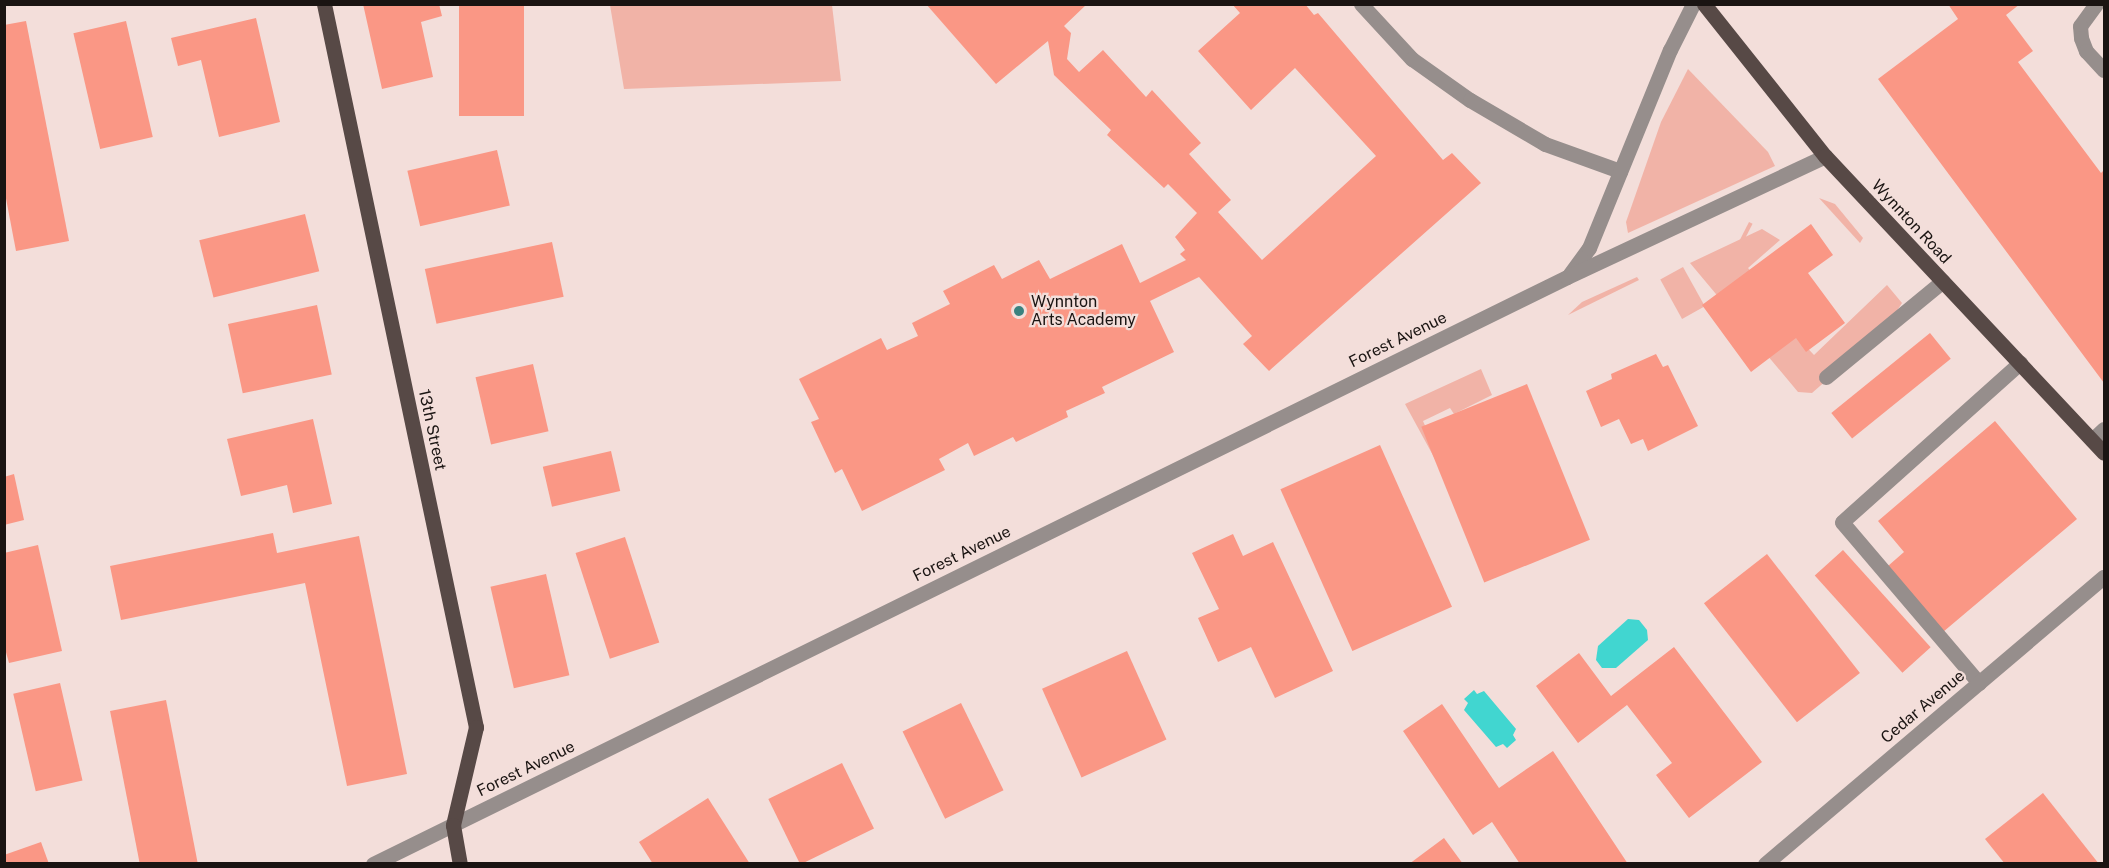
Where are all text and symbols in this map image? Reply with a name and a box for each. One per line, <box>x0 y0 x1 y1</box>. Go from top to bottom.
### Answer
street label: Wynnton Road <box>1867 176 1955 268</box>
place label: Wynnton Arts Academy <box>1031 292 1136 330</box>
marker: Wynnton Arts Academy <box>1012 304 1026 318</box>
street label: Forest Avenue <box>1346 308 1450 372</box>
street label: 13th Street <box>414 388 450 472</box>
street label: Forest Avenue <box>910 522 1014 586</box>
street label: Cedar Avenue <box>1877 666 1969 748</box>
street label: Forest Avenue <box>474 737 578 801</box>

